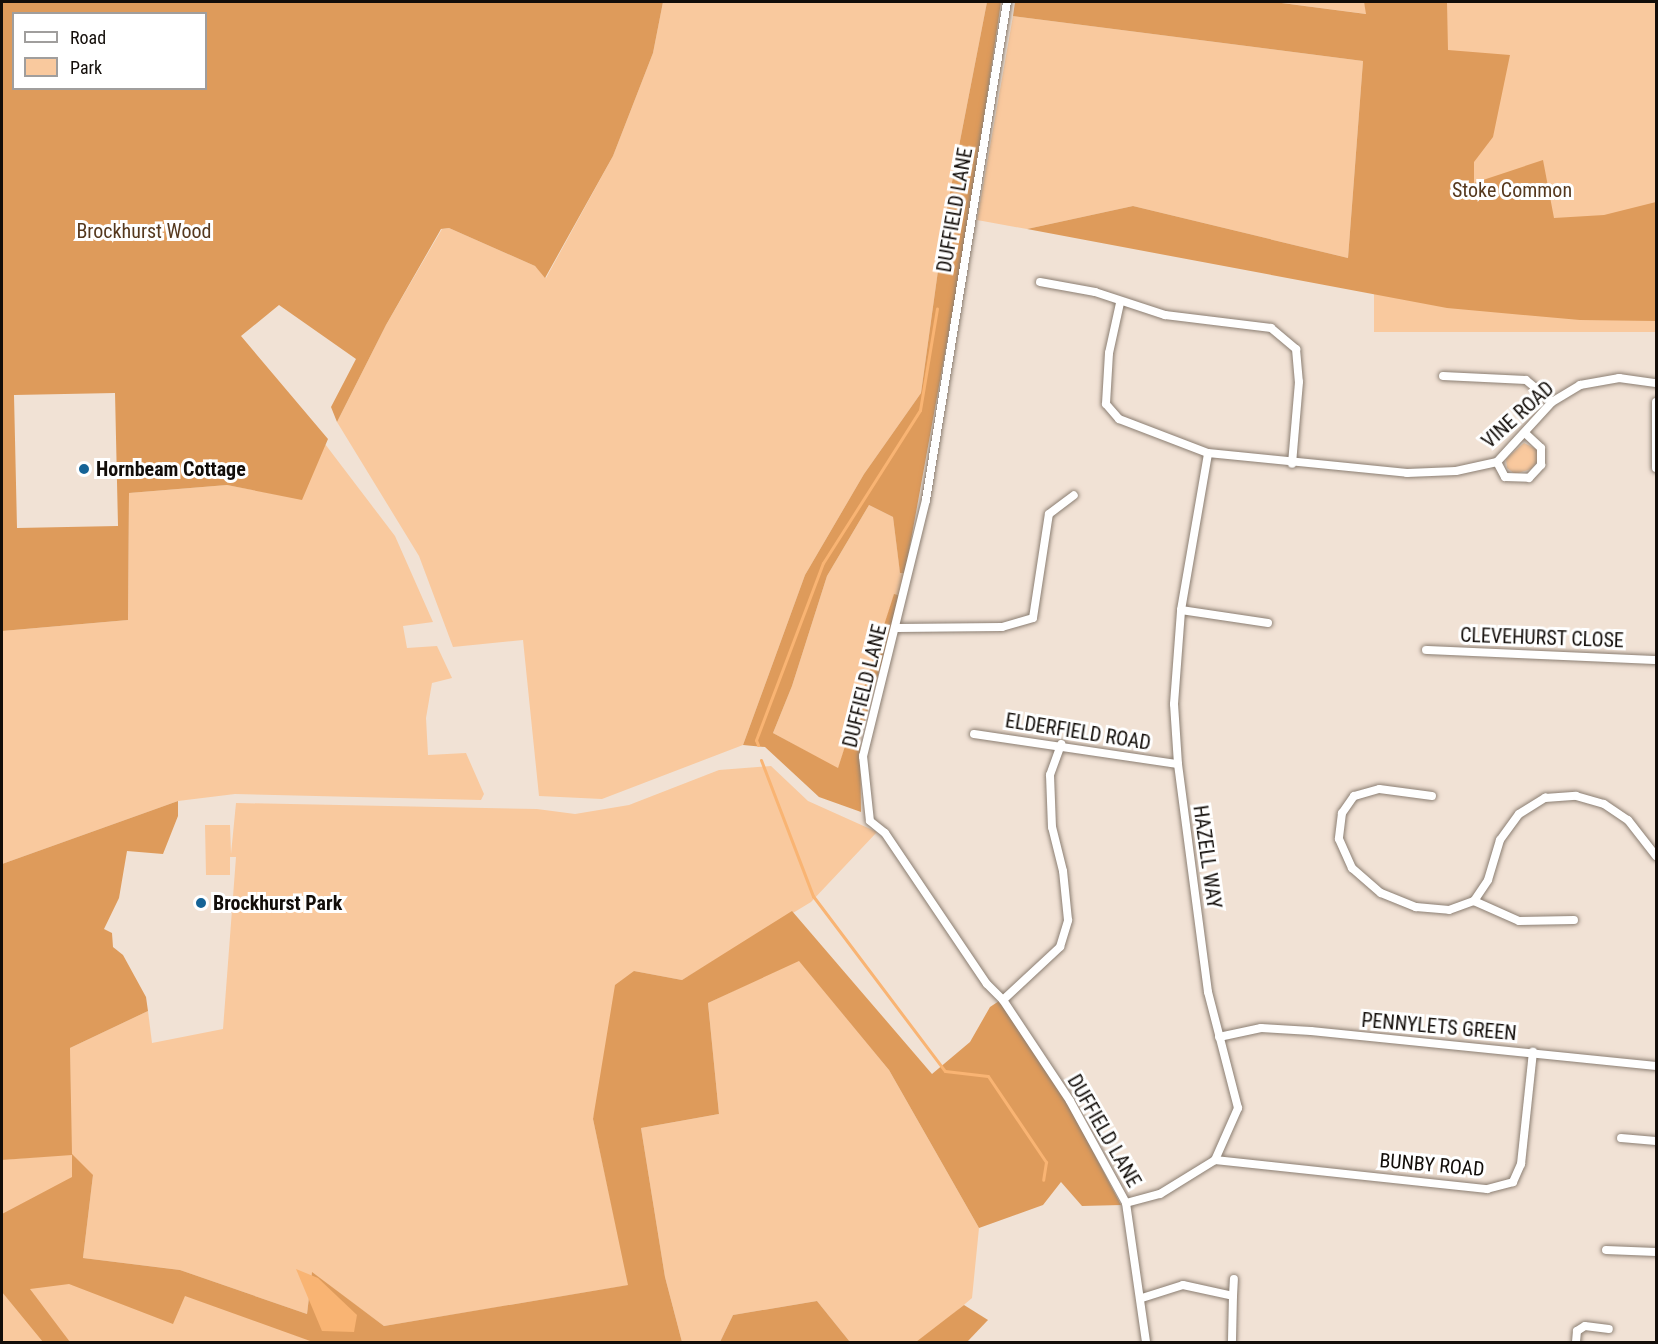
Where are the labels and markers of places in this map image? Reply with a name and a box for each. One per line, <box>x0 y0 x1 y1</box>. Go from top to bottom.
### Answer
place label: Hornbeam Cottage <box>96 457 246 481</box>
marker: Hornbeam Cottage <box>77 462 91 476</box>
place label: Brockhurst Park <box>213 891 342 915</box>
marker: Brockhurst Park <box>194 896 208 910</box>

